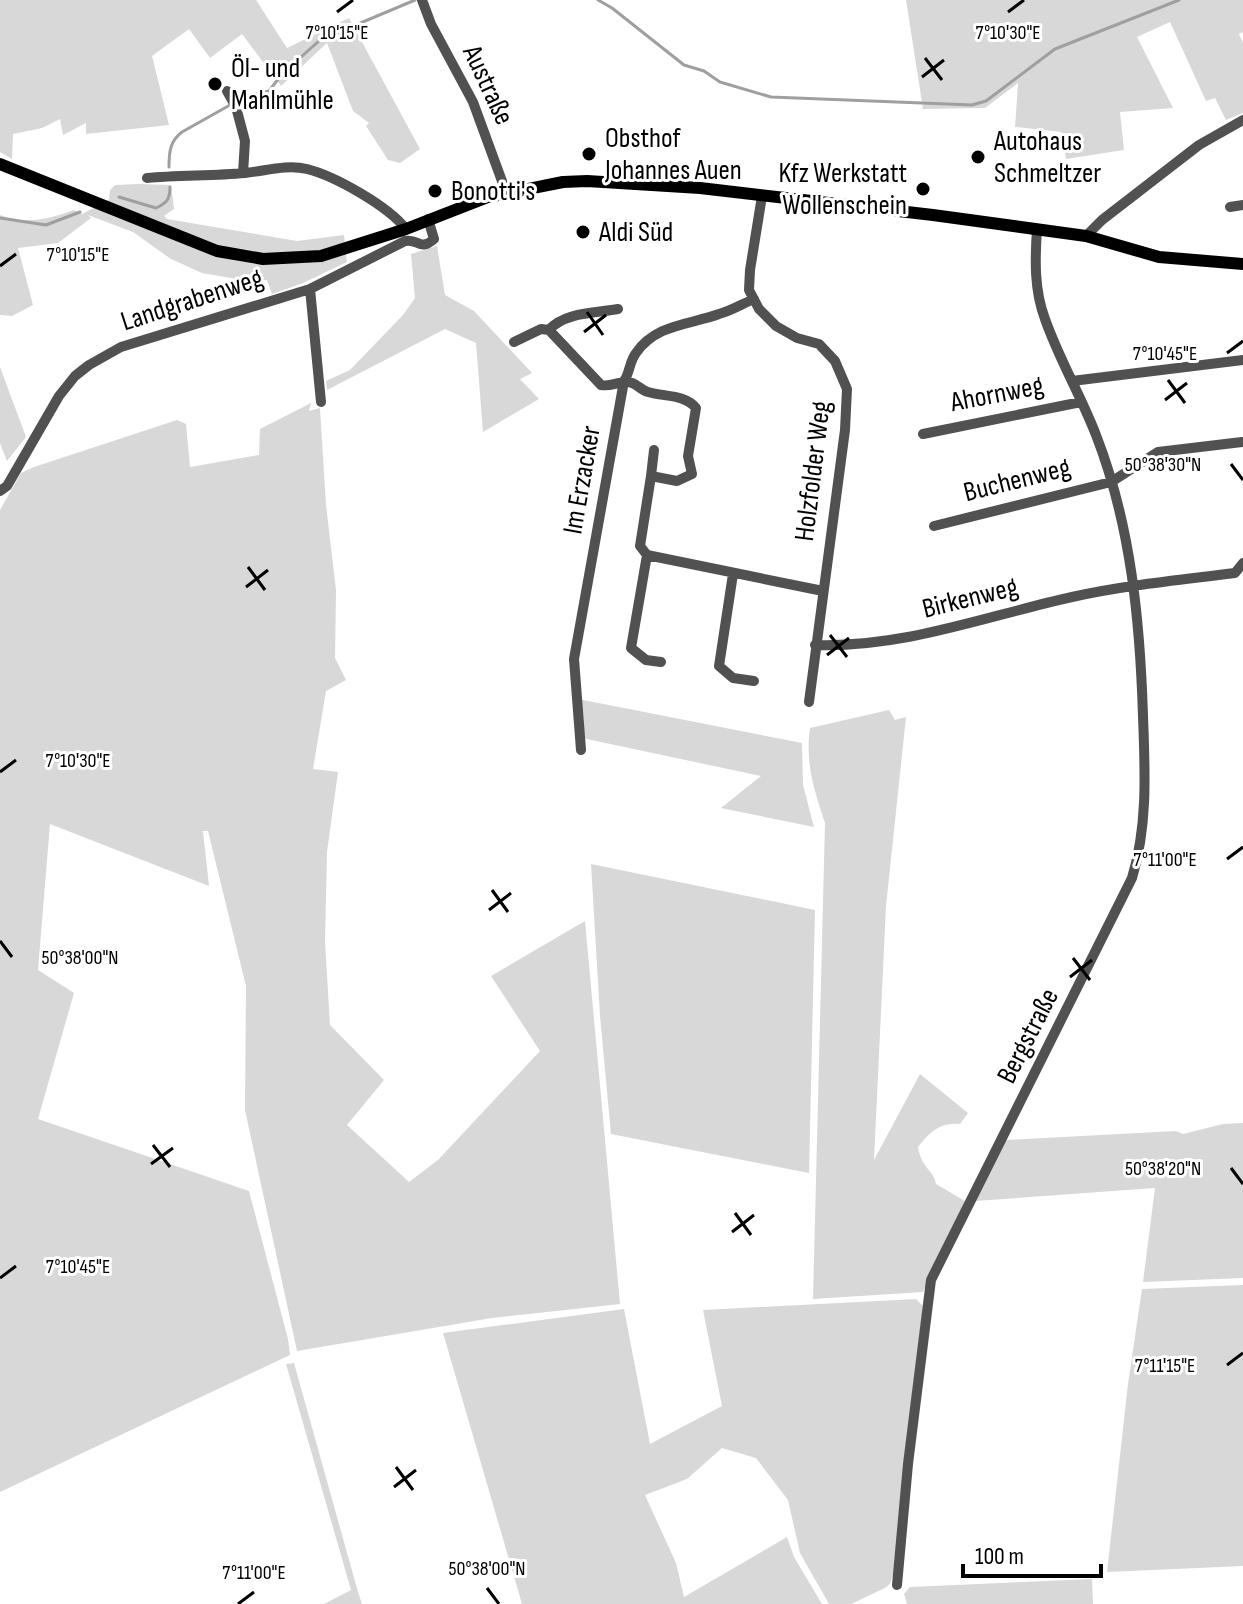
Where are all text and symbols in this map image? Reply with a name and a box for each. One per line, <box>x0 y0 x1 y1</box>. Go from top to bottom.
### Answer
text: 7°10'15"E <box>306 21 368 45</box>
text: 7°10'30"E <box>975 21 1041 45</box>
street label: Austraße <box>455 39 521 130</box>
place label: Öl- und Mahlmühle <box>231 52 334 117</box>
marker: Öl- und Mahlmühle <box>206 75 224 93</box>
place label: Obsthof Johannes Auen <box>604 122 742 187</box>
place label: Autohaus Schmeltzer <box>993 125 1101 190</box>
marker: Obsthof Johannes Auen <box>580 145 598 163</box>
marker: Autohaus Schmeltzer <box>969 148 987 166</box>
place label: Kfz Werkstatt Wollenschein <box>779 157 907 222</box>
place label: Bonotti's <box>451 175 535 208</box>
marker: Kfz Werkstatt Wollenschein <box>914 180 932 198</box>
marker: Bonotti's <box>426 182 444 200</box>
place label: Aldi Süd <box>598 216 673 249</box>
marker: Aldi Süd <box>574 223 592 241</box>
text: 7°10'15"E <box>47 243 109 267</box>
street label: Landgrabenweg <box>117 262 267 338</box>
text: 7°10'45"E <box>1133 342 1197 366</box>
street label: Ahornweg <box>947 369 1046 419</box>
street label: Holzfolder Weg <box>788 399 838 543</box>
street label: Im Erzacker <box>556 423 608 537</box>
street label: Buchenweg <box>960 451 1074 509</box>
text: 50°38'30"N <box>1125 453 1201 477</box>
street label: Birkenweg <box>919 570 1021 626</box>
text: 7°10'30"E <box>45 749 111 773</box>
text: 7°11'00"E <box>1133 848 1197 872</box>
text: 50°38'00"N <box>42 946 118 970</box>
street label: Bergstraße <box>990 983 1066 1089</box>
text: 50°38'20"N <box>1125 1157 1201 1181</box>
text: 7°10'45"E <box>46 1255 110 1279</box>
text: 7°11'15"E <box>1135 1354 1195 1378</box>
scale bar <box>963 1528 1101 1578</box>
text: 100 m <box>975 1542 1024 1571</box>
text: 50°38'00"N <box>449 1557 525 1581</box>
text: 7°11'00"E <box>222 1561 286 1585</box>

